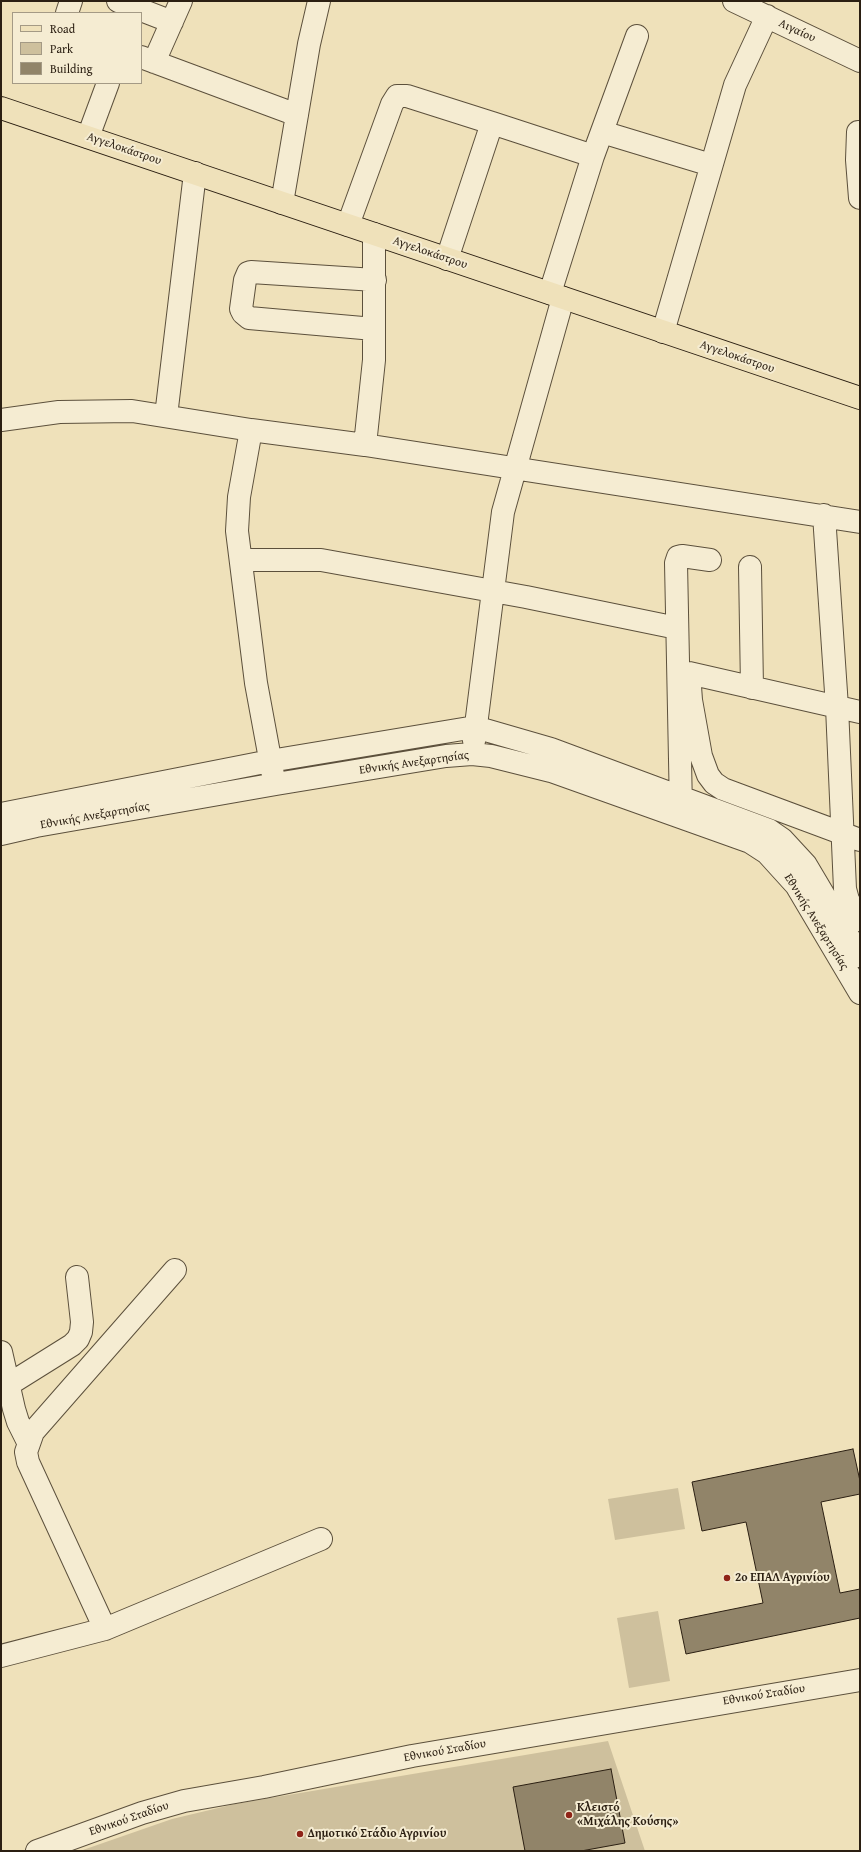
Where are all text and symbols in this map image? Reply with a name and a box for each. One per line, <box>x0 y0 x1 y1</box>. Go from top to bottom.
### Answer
legend <box>12 12 142 84</box>
street label: Αιγαίου <box>776 16 818 46</box>
text: Road <box>50 20 75 37</box>
text: Park <box>50 40 73 57</box>
text: Building <box>50 60 93 77</box>
street label: Αγγελοκάστρου <box>85 130 163 168</box>
street label: Αγγελοκάστρου <box>391 234 469 272</box>
street label: Αγγελοκάστρου <box>698 338 776 376</box>
street label: Εθνικής Ανεξαρτησίας <box>358 748 470 778</box>
street label: Εθνικής Ανεξαρτησίας <box>39 799 151 833</box>
street label: Εθνικής Ανεξαρτησίας <box>781 871 851 973</box>
place label: 2ο ΕΠΑΛ Αγρινίου <box>735 1571 830 1585</box>
marker: 2ο ΕΠΑΛ Αγρινίου <box>722 1573 732 1583</box>
street label: Εθνικού Σταδίου <box>722 1681 806 1709</box>
street label: Εθνικού Σταδίου <box>403 1737 487 1765</box>
street label: Εθνικού Σταδίου <box>87 1799 171 1839</box>
place label: Κλειστό «Μιχάλης Κούσης» <box>577 1801 679 1829</box>
marker: Κλειστό «Μιχάλης Κούσης» <box>564 1810 574 1820</box>
place label: Δημοτικό Στάδιο Αγρινίου <box>308 1827 446 1841</box>
marker: Δημοτικό Στάδιο Αγρινίου <box>295 1829 305 1839</box>

